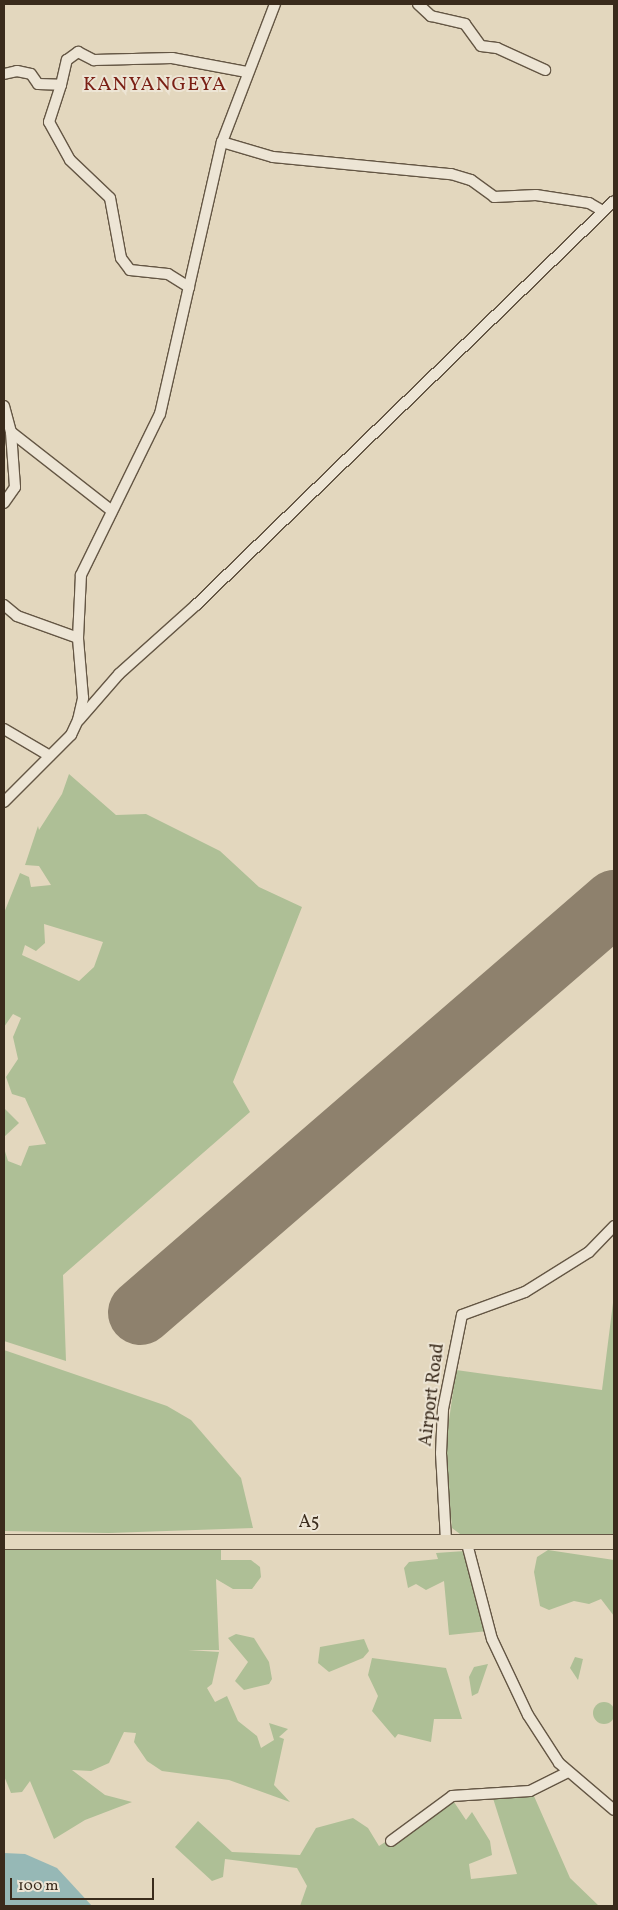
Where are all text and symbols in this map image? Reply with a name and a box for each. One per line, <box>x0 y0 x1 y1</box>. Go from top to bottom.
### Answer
district label: KANYANGEYA <box>82 73 228 97</box>
street label: Airport Road <box>416 1342 450 1448</box>
street label: A5 <box>299 1512 319 1534</box>
scale bar <box>12 1868 156 1900</box>
text: 100 m <box>18 1876 58 1897</box>

